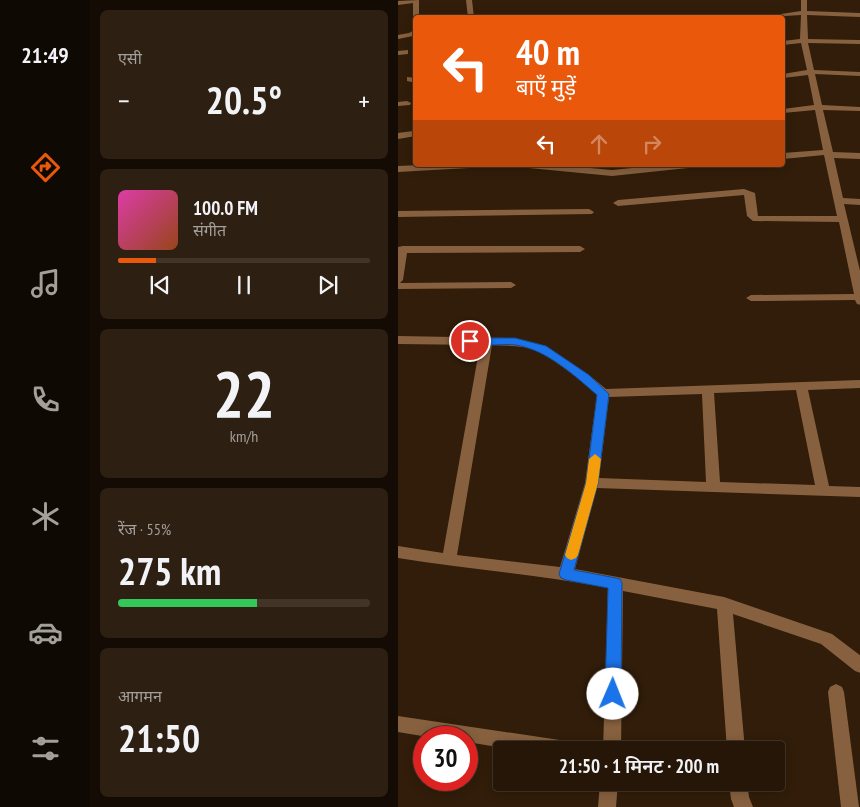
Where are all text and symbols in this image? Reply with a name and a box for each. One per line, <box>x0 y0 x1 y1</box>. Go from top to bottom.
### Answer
text: 40 m <box>516 29 580 75</box>
icon: left <box>433 35 498 100</box>
text: 21:49 <box>21 41 69 69</box>
text: एसी <box>118 48 142 68</box>
text: बाएँ मुड़ें <box>516 73 576 101</box>
text: 20.5° <box>206 75 282 124</box>
text: − <box>118 82 130 119</box>
text: + <box>358 82 370 119</box>
icon: left <box>532 130 560 158</box>
icon: ahead <box>585 130 613 158</box>
icon: right <box>638 130 666 158</box>
icon: directions <box>28 150 63 185</box>
text: 100.0 FM <box>193 196 258 220</box>
text: संगीत <box>193 220 226 240</box>
icon: music <box>28 266 63 301</box>
icon: previous <box>146 271 174 299</box>
icon: pause <box>230 271 258 299</box>
icon: next <box>314 271 342 299</box>
pin <box>449 320 491 362</box>
icon: arrive <box>456 327 484 355</box>
text: 22 <box>213 351 275 435</box>
icon: phone <box>28 382 63 417</box>
text: km/h <box>230 426 258 446</box>
icon: climate <box>28 499 63 534</box>
text: रेंज · 55% <box>118 519 171 539</box>
text: 275 km <box>118 546 221 595</box>
icon: car <box>28 615 63 650</box>
position arrow <box>586 667 638 719</box>
text: आगमन <box>118 686 162 706</box>
text: 21:50 <box>118 713 200 762</box>
speed limit sign: 30 <box>413 726 478 791</box>
icon: filters <box>28 731 63 766</box>
text: 21:50 · 1 मिनट · 200 m <box>559 754 719 778</box>

